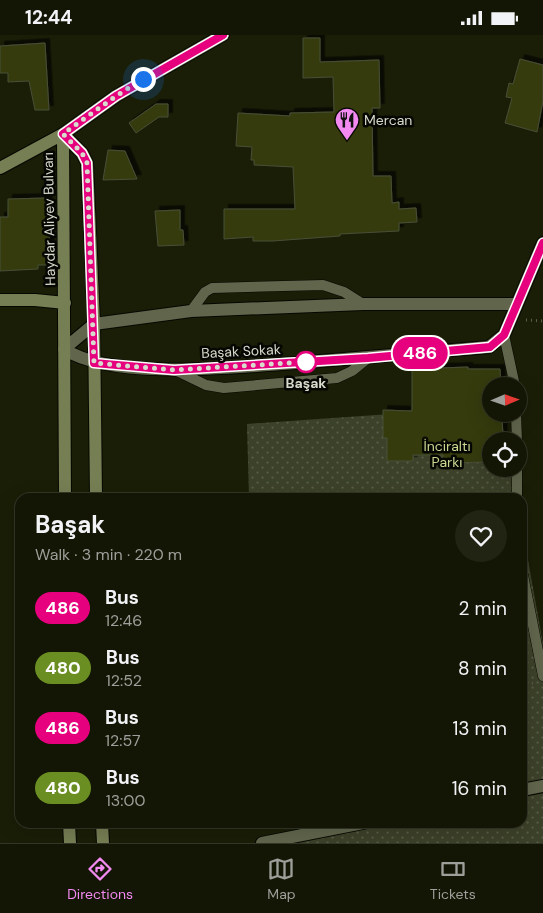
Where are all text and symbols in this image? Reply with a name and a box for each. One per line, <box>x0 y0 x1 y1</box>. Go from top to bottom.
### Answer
text: 12:44 <box>25 5 72 30</box>
your location <box>131 67 156 92</box>
restaurant icon: Mercan <box>334 107 360 141</box>
place label: Mercan <box>364 111 412 129</box>
street label: Haydar Aliyev Bulvarı <box>39 152 59 286</box>
line badge: 486 <box>391 337 449 369</box>
street label: Başak Sokak <box>201 340 281 362</box>
text: 486 <box>403 341 437 365</box>
marker: Başak <box>295 351 317 373</box>
place label: Başak <box>286 374 326 392</box>
north arrow <box>482 377 528 423</box>
map controls <box>482 377 527 477</box>
button: locate <box>482 432 527 477</box>
park label: İnciraltı Parkı <box>423 437 471 471</box>
text: Başak <box>35 509 105 540</box>
button: heart <box>455 510 507 562</box>
text: Walk · 3 min · 220 m <box>35 544 182 565</box>
text: Bus <box>105 585 139 610</box>
text: 486 <box>45 596 80 620</box>
text: 2 min <box>459 596 507 621</box>
text: 12:46 <box>105 610 142 631</box>
text: Bus <box>106 645 140 670</box>
text: 480 <box>45 656 81 680</box>
text: 8 min <box>458 656 507 681</box>
text: 12:52 <box>106 670 142 691</box>
text: Bus <box>105 705 139 730</box>
text: 486 <box>45 716 80 740</box>
text: 13 min <box>452 716 507 741</box>
text: 12:57 <box>105 730 140 751</box>
text: Bus <box>106 765 140 790</box>
text: 480 <box>45 776 81 800</box>
text: 16 min <box>452 776 507 801</box>
text: 13:00 <box>106 790 145 811</box>
tab: Directions <box>67 855 133 903</box>
tab: Map <box>267 855 296 903</box>
tab: Tickets <box>430 855 476 903</box>

